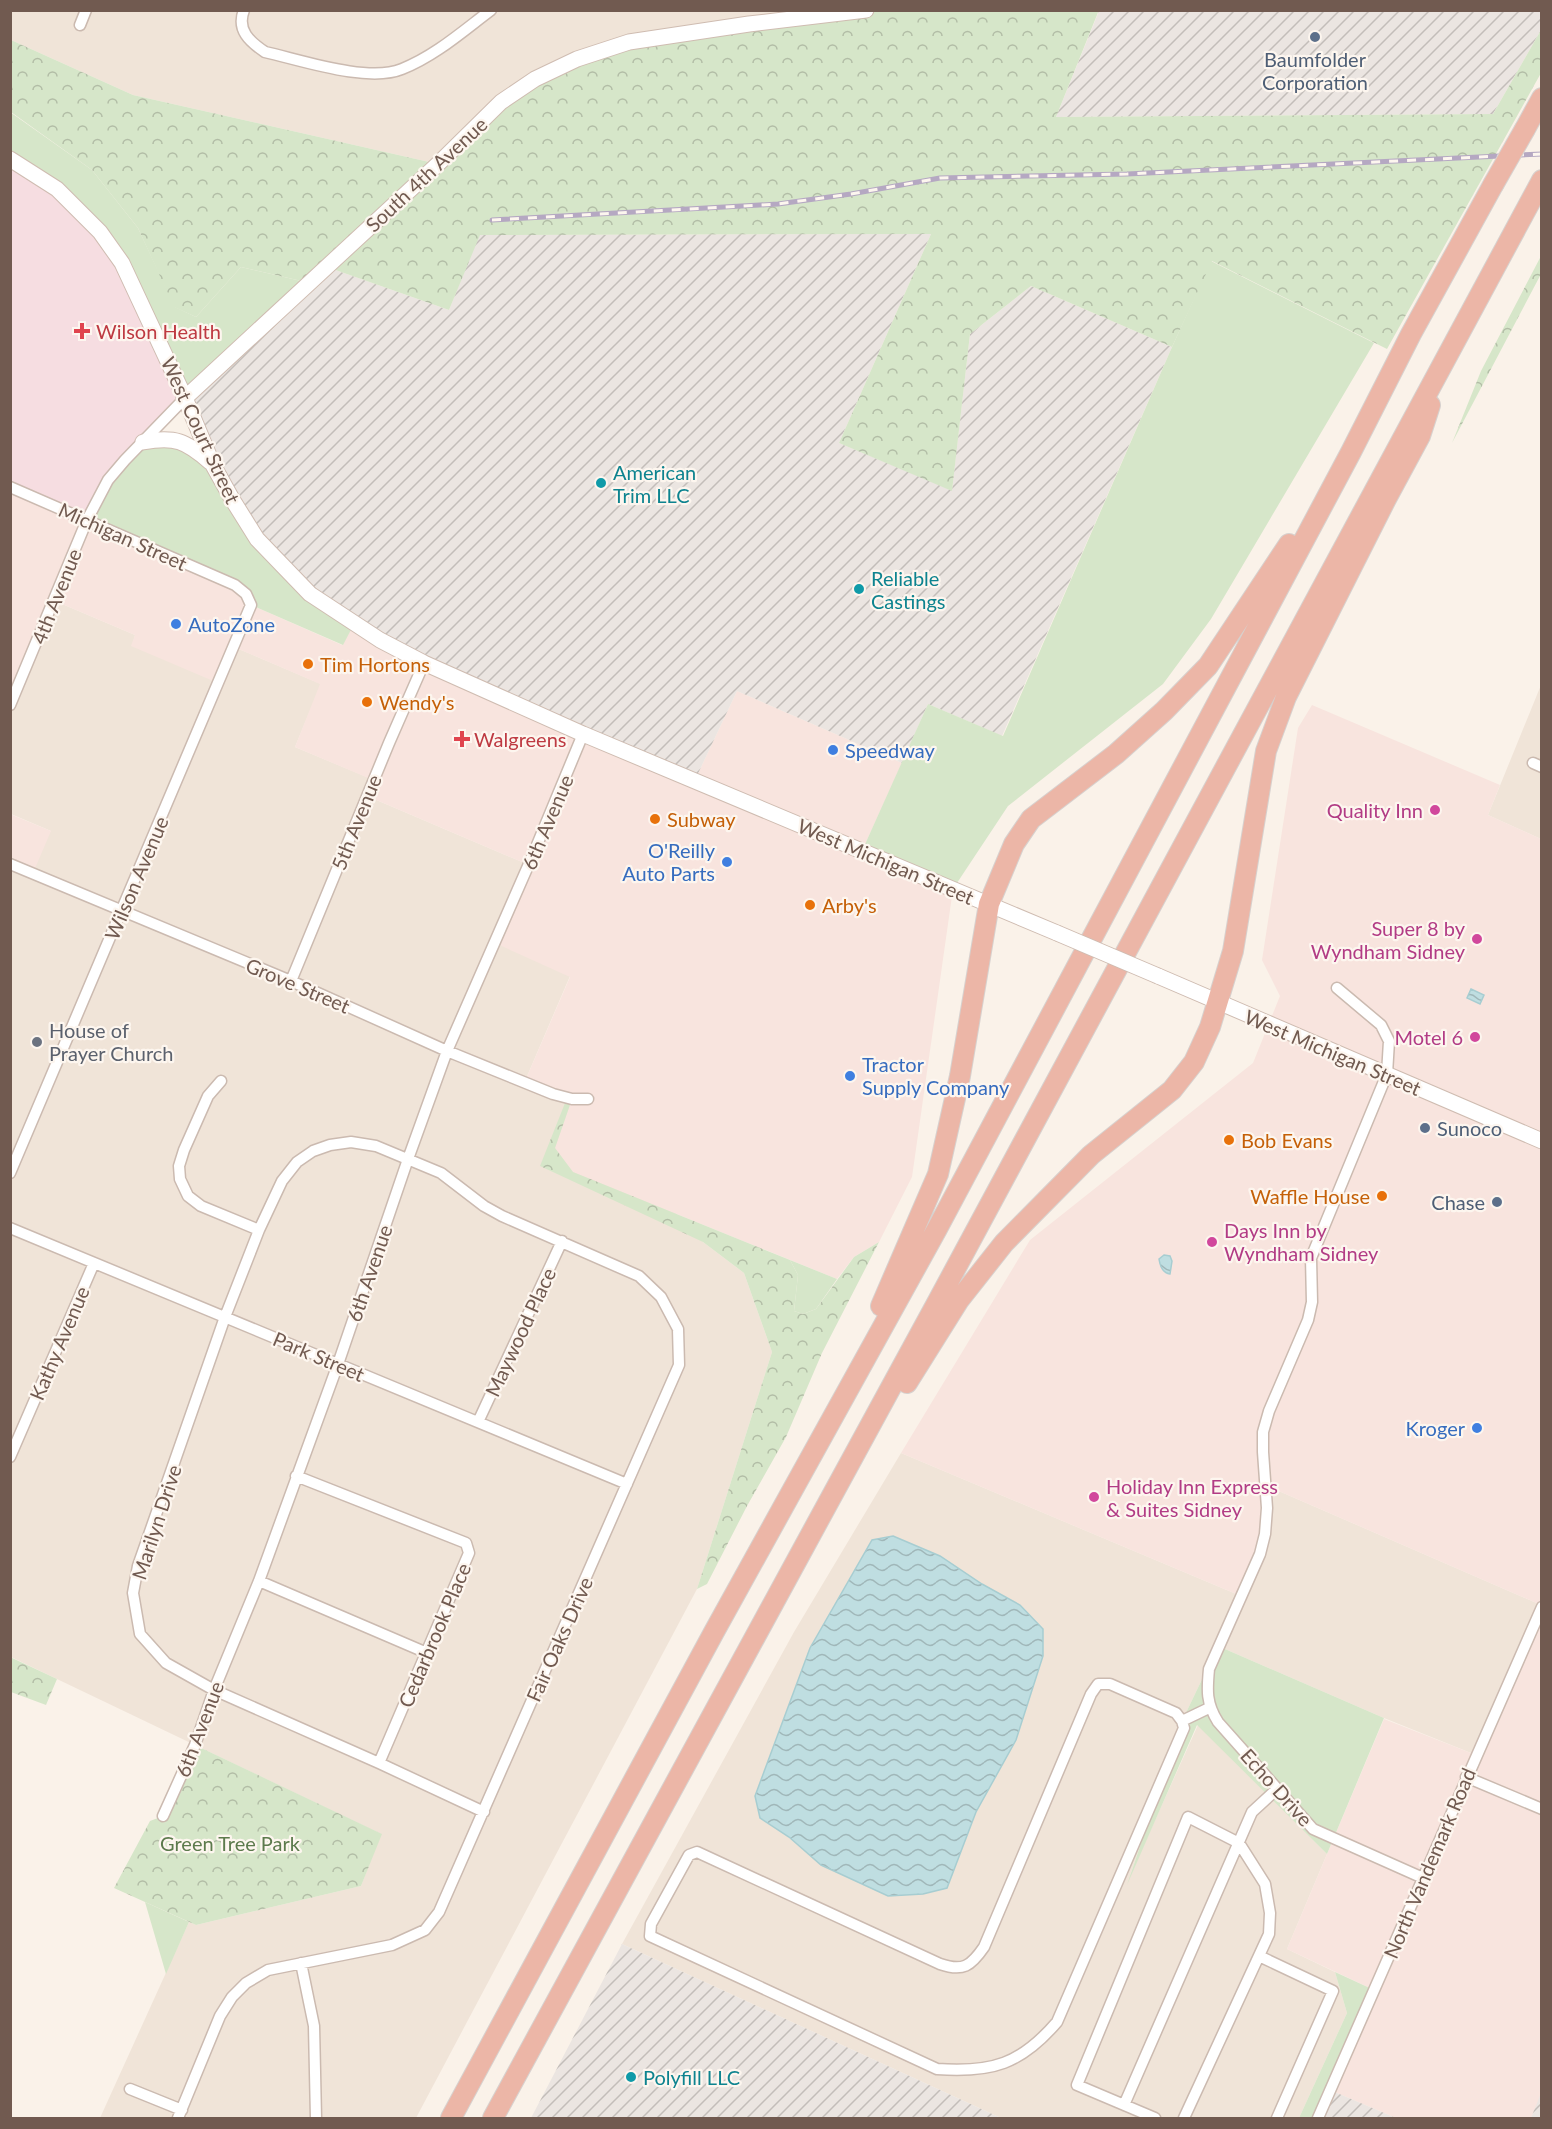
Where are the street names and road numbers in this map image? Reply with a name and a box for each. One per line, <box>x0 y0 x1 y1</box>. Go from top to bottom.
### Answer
street label: South 4th Avenue <box>360 112 492 236</box>
street label: West Court Street <box>157 353 245 507</box>
street label: Michigan Street <box>55 497 191 575</box>
street label: 4th Avenue <box>26 545 86 647</box>
street label: 5th Avenue <box>326 771 386 873</box>
street label: 6th Avenue <box>516 771 578 873</box>
street label: Wilson Avenue <box>99 813 173 943</box>
street label: West Michigan Street <box>794 813 978 909</box>
street label: Grove Street <box>242 952 354 1018</box>
street label: West Michigan Street <box>1241 1004 1425 1100</box>
street label: 6th Avenue <box>341 1222 397 1324</box>
street label: Maywood Place <box>480 1264 560 1400</box>
street label: Kathy Avenue <box>24 1282 94 1404</box>
street label: Park Street <box>270 1326 368 1386</box>
street label: Marilyn Drive <box>126 1462 186 1582</box>
street label: Cedarbrook Place <box>393 1559 475 1711</box>
street label: Fair Oaks Drive <box>521 1573 597 1705</box>
street label: 6th Avenue <box>170 1678 228 1780</box>
street label: Echo Drive <box>1236 1743 1318 1831</box>
street label: North Vandemark Road <box>1378 1764 1480 1962</box>

